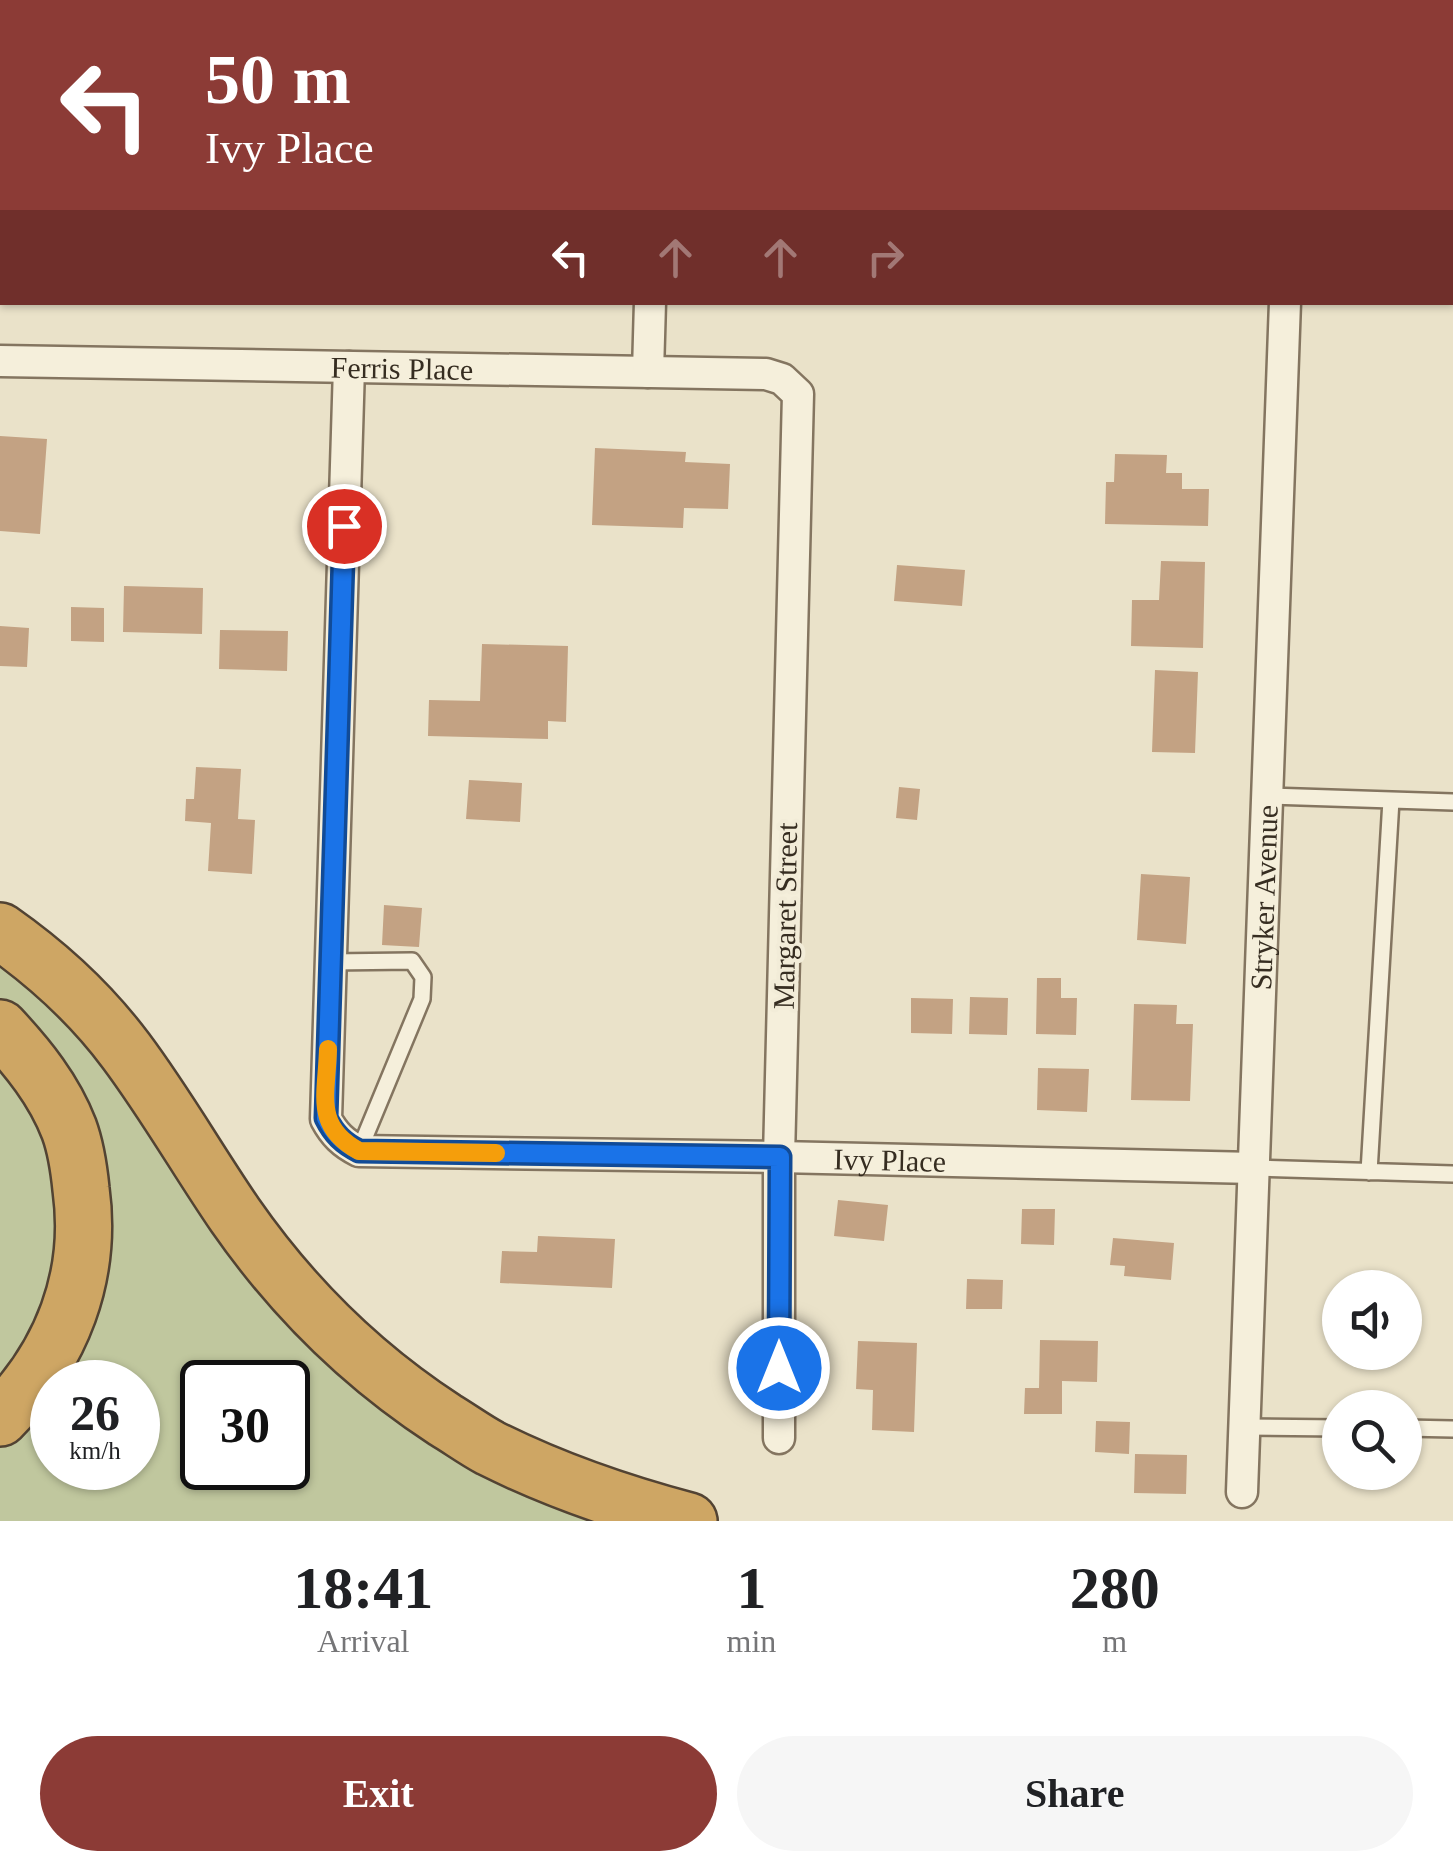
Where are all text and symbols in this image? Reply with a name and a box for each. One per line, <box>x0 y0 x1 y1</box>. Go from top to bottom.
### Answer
icon: left <box>40 40 170 170</box>
text: 50 m <box>205 41 351 118</box>
text: Ivy Place <box>205 123 374 173</box>
icon: left <box>543 230 598 285</box>
icon: ahead <box>648 230 703 285</box>
icon: ahead <box>753 230 808 285</box>
icon: right <box>858 230 913 285</box>
street label: Ferris Place <box>330 350 473 386</box>
pin <box>302 484 387 569</box>
icon: arrive <box>317 499 372 554</box>
street label: Stryker Avenue <box>1244 804 1283 991</box>
street label: Margaret Street <box>767 822 803 1010</box>
street label: Ivy Place <box>833 1142 946 1177</box>
map controls <box>1322 1270 1422 1490</box>
button: sound <box>1322 1270 1422 1370</box>
position arrow <box>727 1316 831 1420</box>
speed limit sign: 30 <box>180 1360 310 1490</box>
text: 26 <box>70 1385 120 1441</box>
button: search <box>1322 1390 1422 1490</box>
text: km/h <box>69 1437 121 1464</box>
text: 18:41 <box>293 1555 433 1621</box>
text: 1 <box>736 1555 766 1621</box>
text: 280 <box>1070 1555 1160 1621</box>
text: Arrival <box>317 1623 409 1659</box>
text: min <box>727 1623 776 1659</box>
text: m <box>1102 1623 1127 1659</box>
button: Exit <box>40 1736 717 1851</box>
button: Share <box>737 1736 1413 1851</box>

